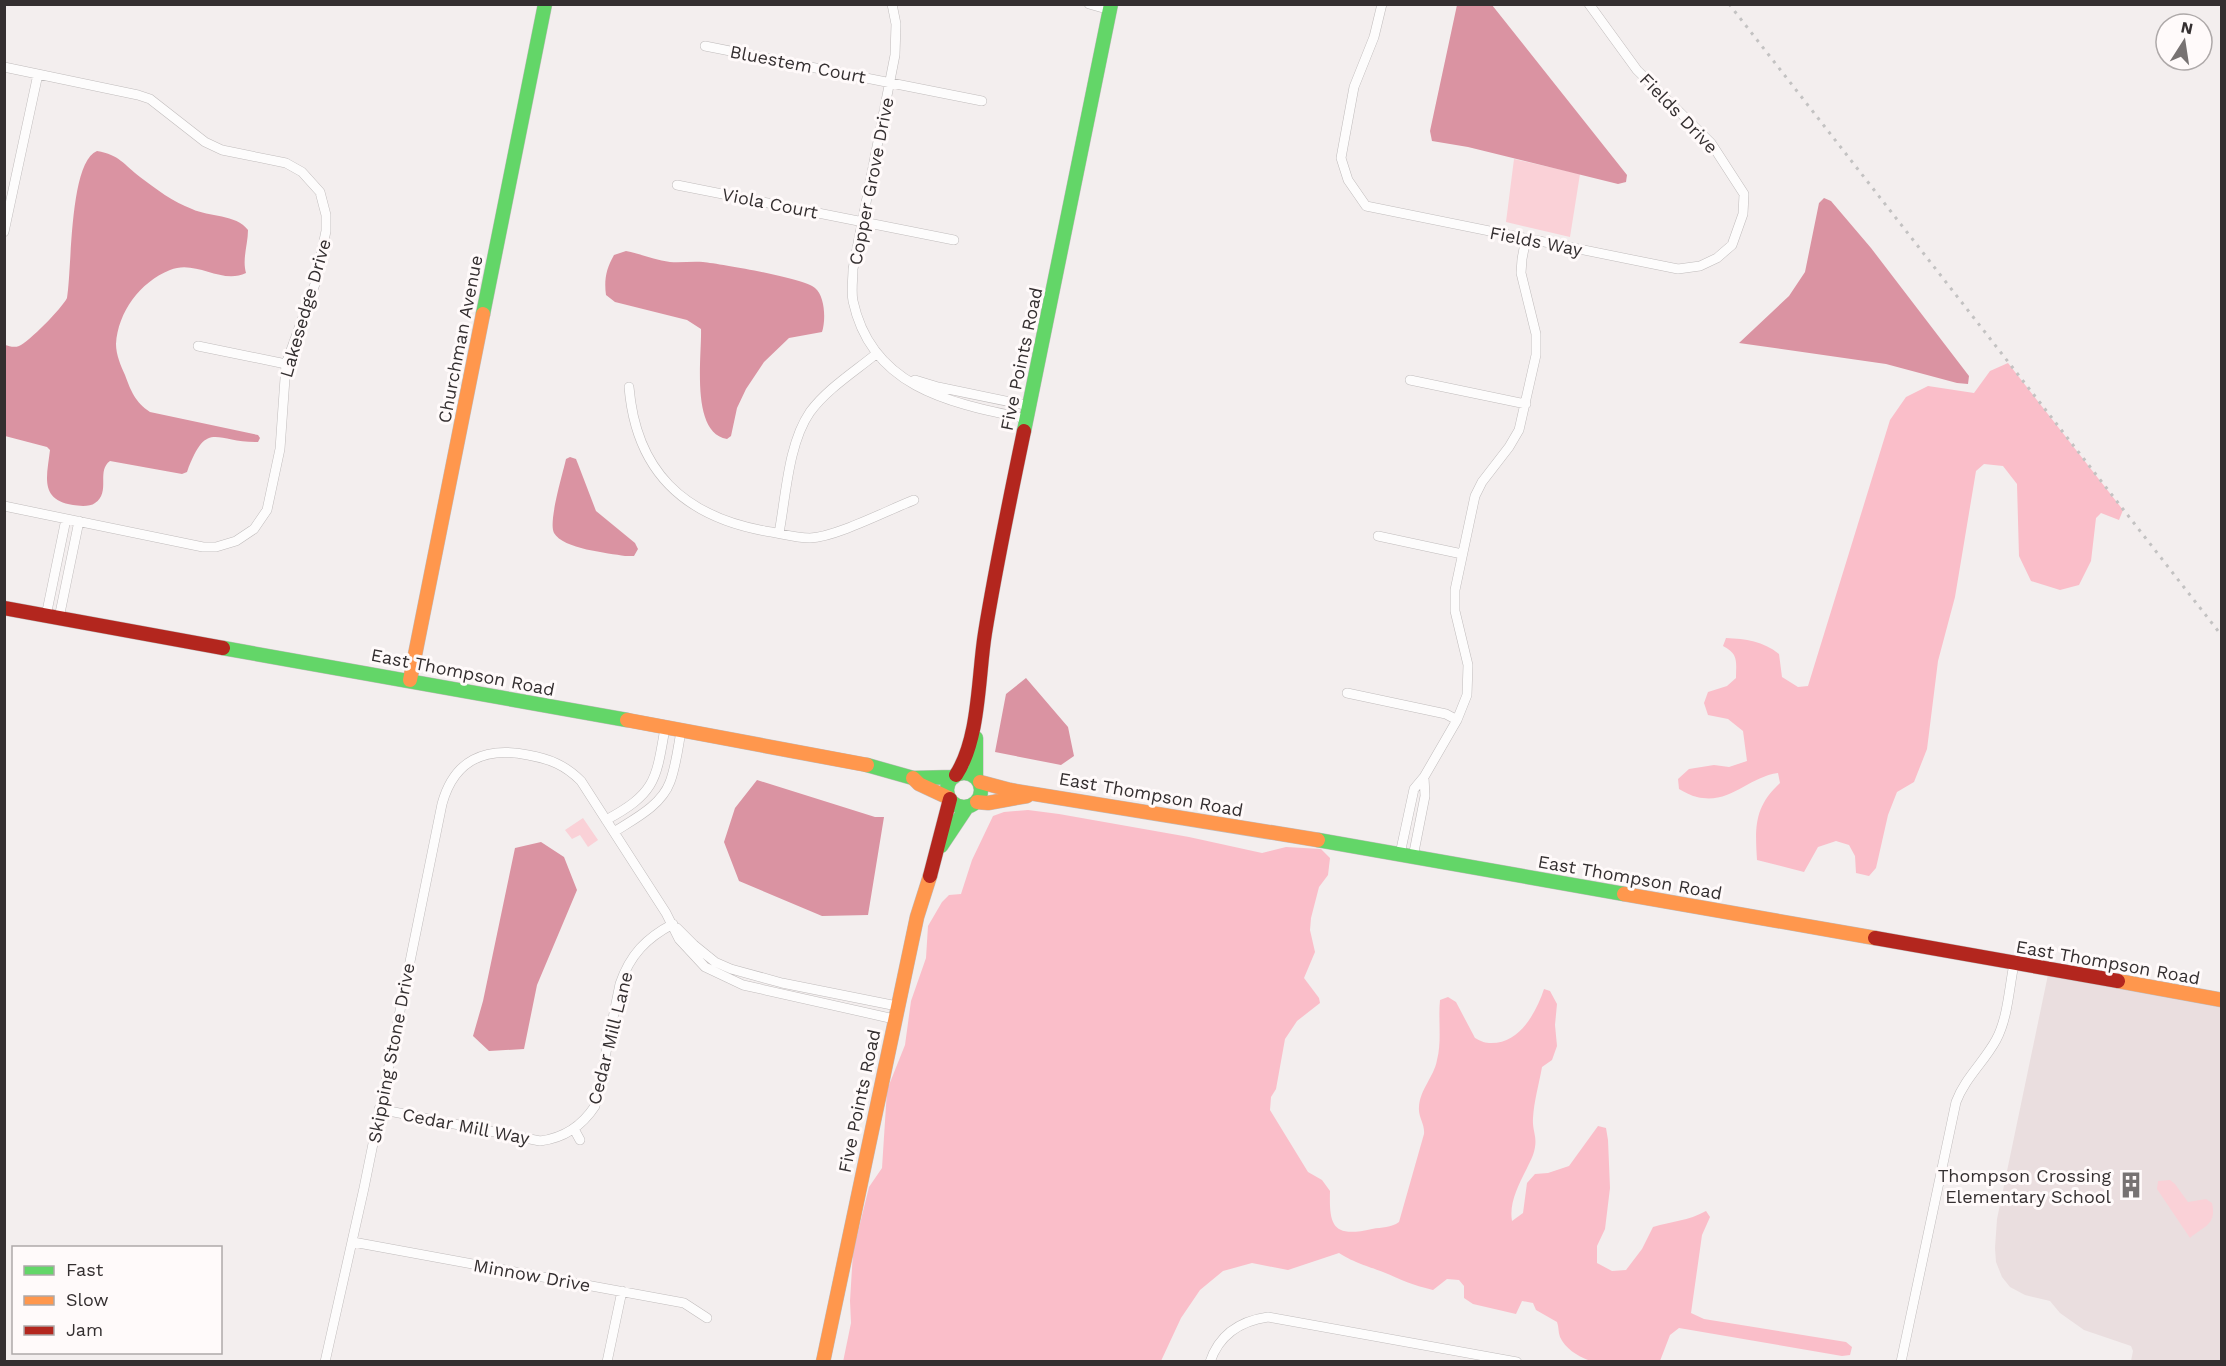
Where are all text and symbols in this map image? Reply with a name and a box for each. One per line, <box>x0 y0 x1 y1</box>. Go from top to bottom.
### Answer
north arrow <box>2154 12 2214 72</box>
text: N <box>2179 17 2195 38</box>
street label: Bluestem Court <box>728 41 868 88</box>
street label: Fields Drive <box>1636 69 1722 157</box>
street label: Copper Grove Drive <box>844 95 898 267</box>
street label: Viola Court <box>720 183 820 223</box>
street label: Fields Way <box>1488 222 1585 260</box>
street label: Lakesedge Drive <box>275 236 335 380</box>
street label: Churchman Avenue <box>433 253 487 425</box>
street label: Five Points Road <box>996 285 1046 433</box>
street label: East Thompson Road <box>369 644 557 700</box>
street label: East Thompson Road <box>1057 767 1245 821</box>
street label: East Thompson Road <box>1536 850 1724 904</box>
street label: East Thompson Road <box>2014 935 2202 989</box>
street label: Skipping Stone Drive <box>363 961 419 1145</box>
street label: Cedar Mill Lane <box>583 969 637 1107</box>
street label: Five Points Road <box>834 1027 884 1175</box>
street label: Cedar Mill Way <box>401 1103 532 1149</box>
place label: Thompson Crossing Elementary School <box>1938 1165 2111 1207</box>
building icon: Thompson Crossing Elementary School <box>2116 1170 2146 1200</box>
legend <box>12 1246 222 1354</box>
street label: Minnow Drive <box>472 1254 592 1296</box>
text: Fast <box>66 1259 104 1280</box>
text: Slow <box>66 1289 109 1310</box>
text: Jam <box>66 1319 103 1340</box>

